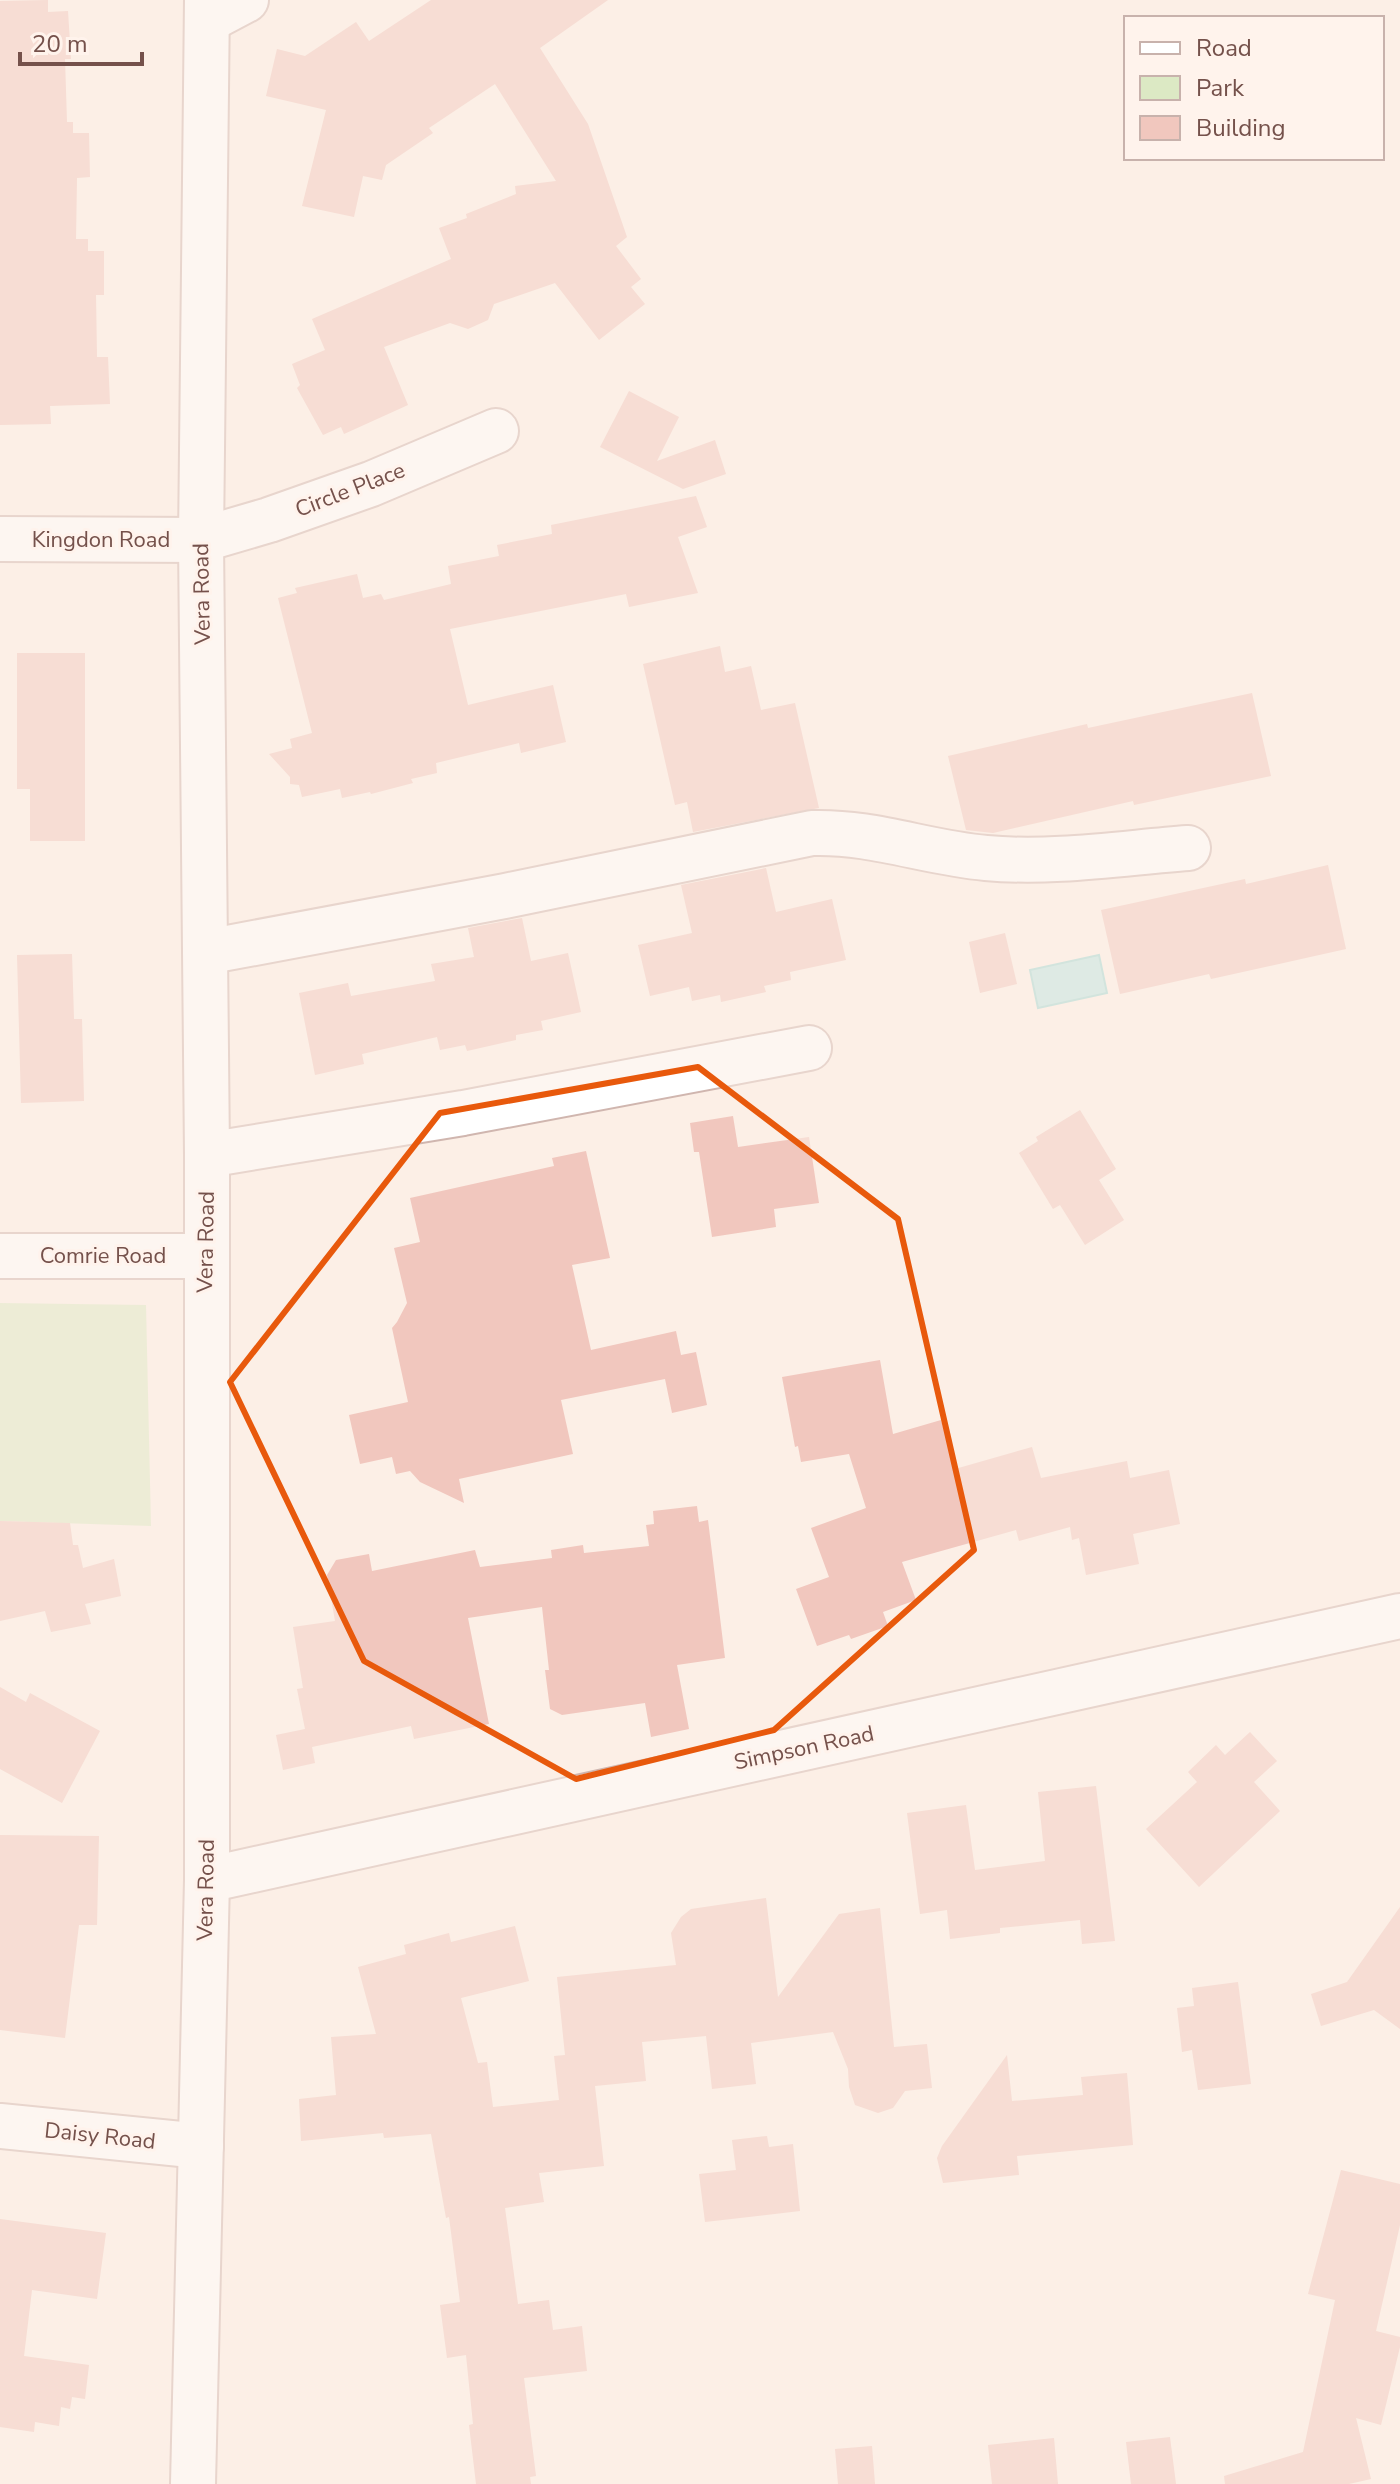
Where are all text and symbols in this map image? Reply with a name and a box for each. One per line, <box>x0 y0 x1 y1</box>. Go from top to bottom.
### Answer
scale bar <box>20 16 142 66</box>
legend <box>1124 16 1384 160</box>
text: 20 m <box>32 28 88 60</box>
text: Road <box>1196 32 1252 64</box>
text: Park <box>1196 72 1245 104</box>
text: Building <box>1196 112 1286 144</box>
street label: Circle Place <box>291 455 409 525</box>
street label: Kingdon Road <box>32 525 170 555</box>
street label: Vera Road <box>186 543 218 646</box>
street label: Vera Road <box>190 1191 222 1294</box>
street label: Comrie Road <box>40 1241 166 1271</box>
street label: Simpson Road <box>731 1719 877 1777</box>
street label: Vera Road <box>190 1839 222 1942</box>
street label: Daisy Road <box>43 2115 157 2157</box>

